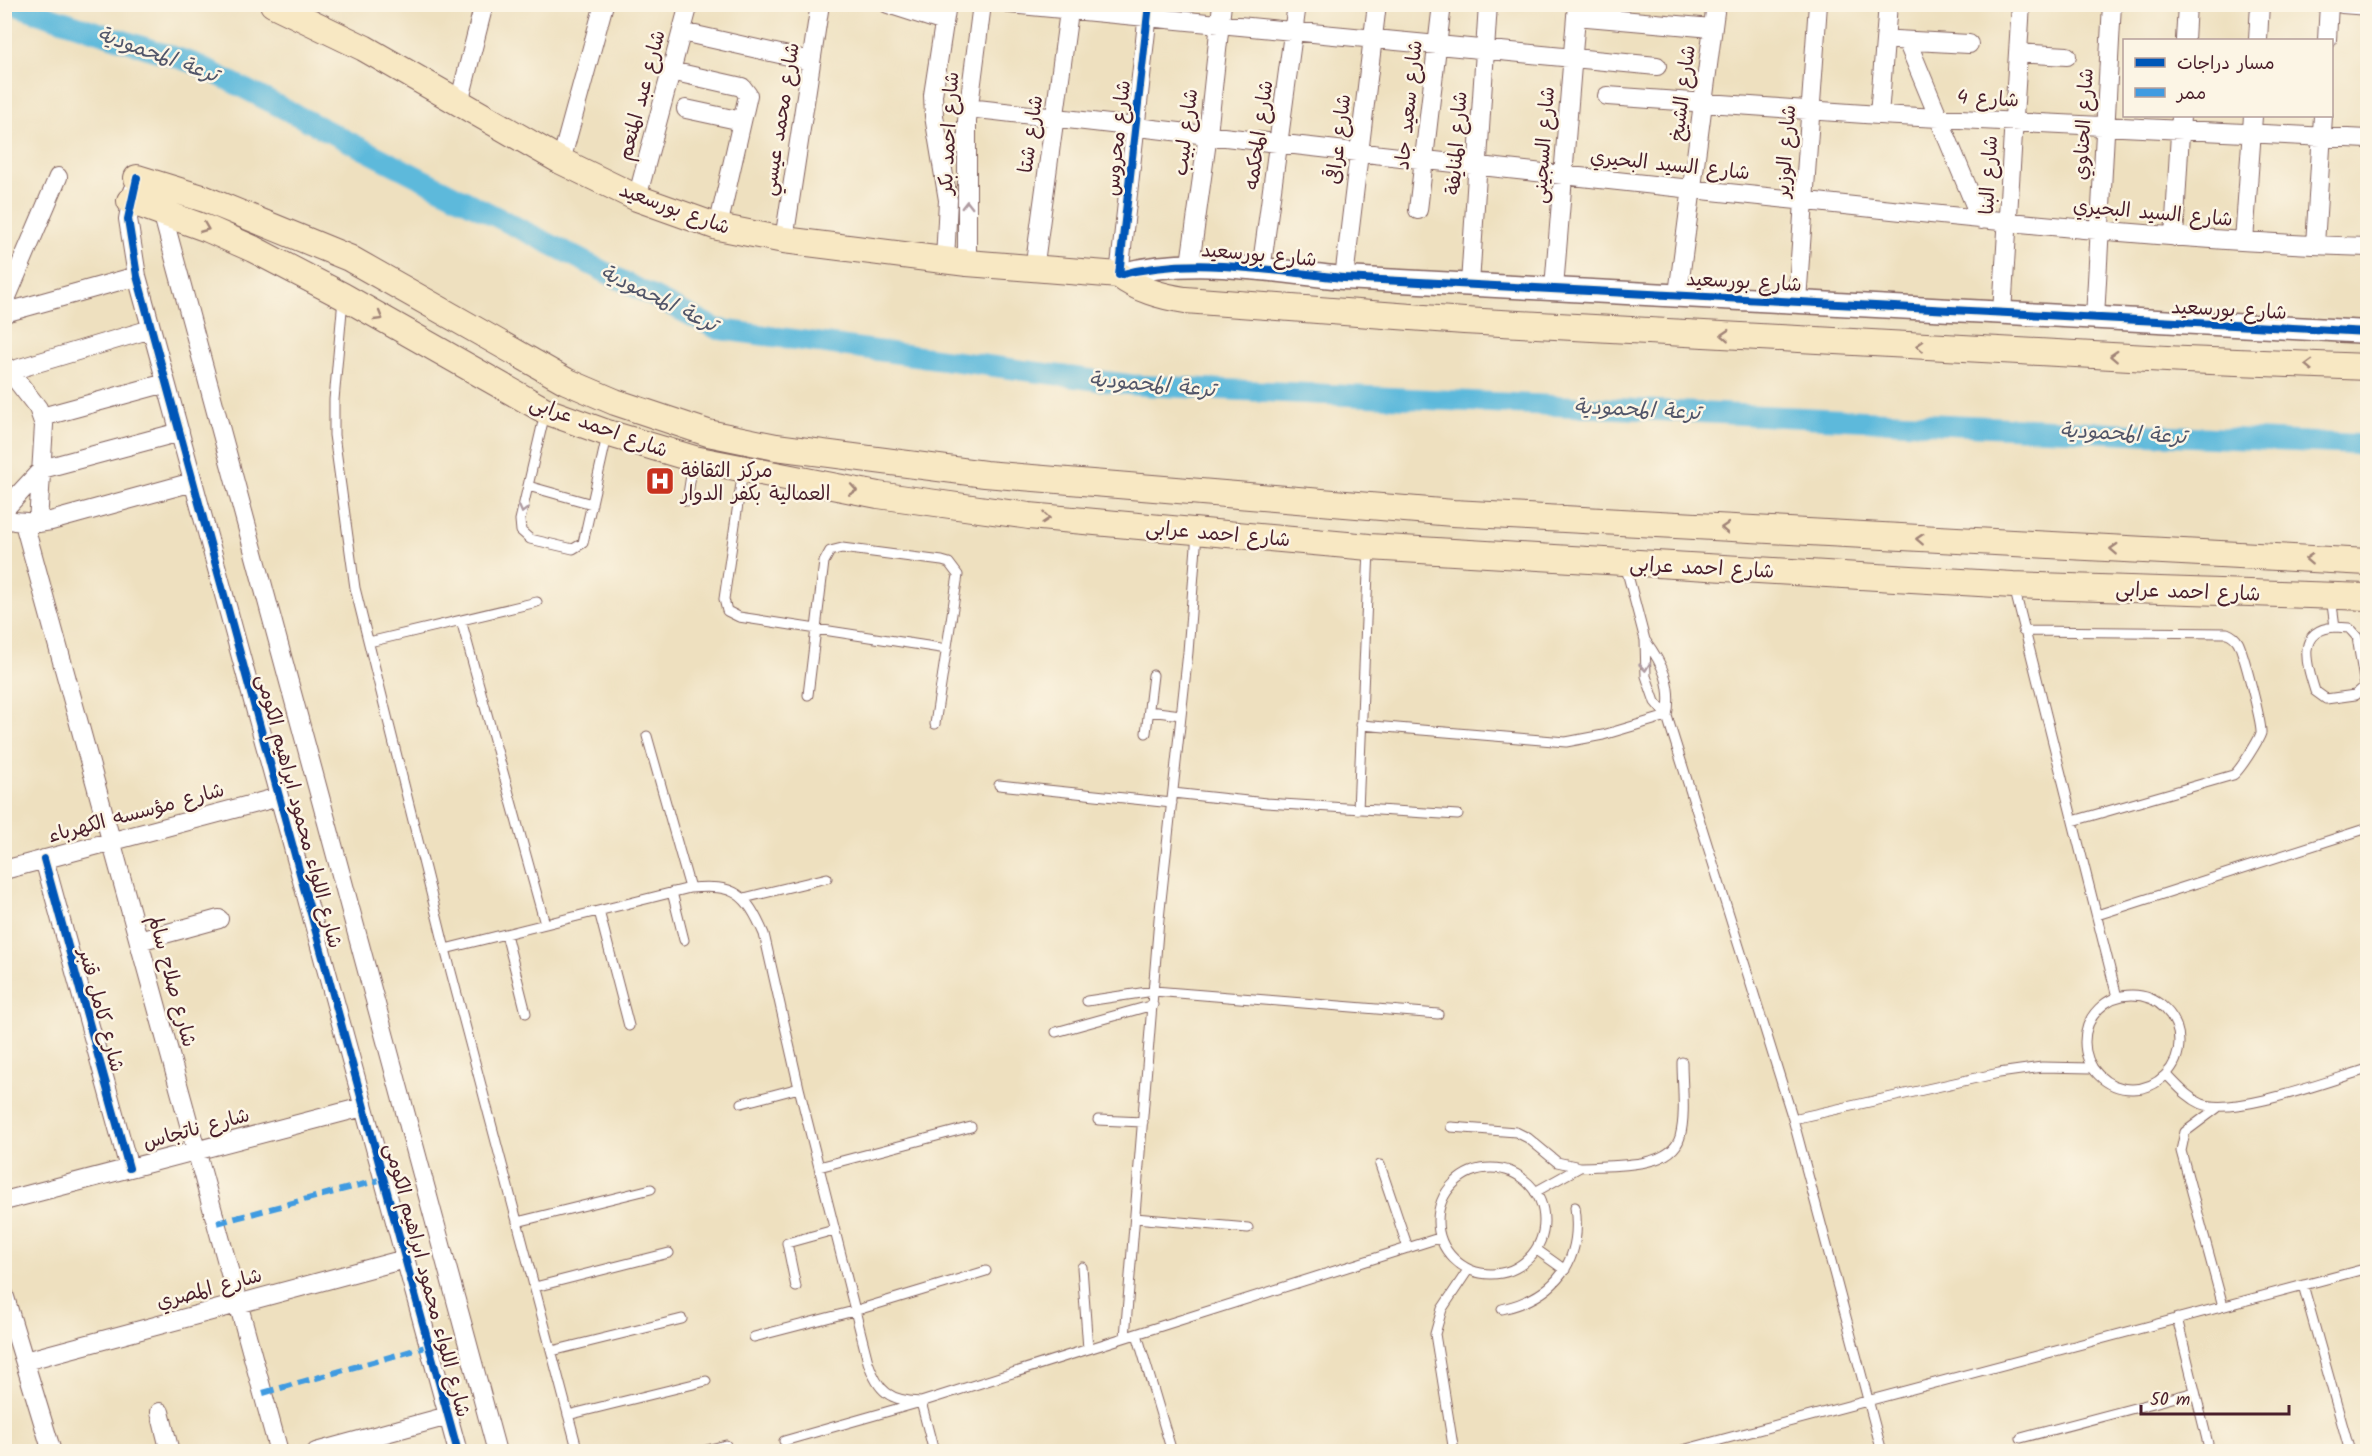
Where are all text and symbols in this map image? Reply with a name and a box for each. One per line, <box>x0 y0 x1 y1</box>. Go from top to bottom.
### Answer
water label: ترعة المحمودية <box>92 18 226 94</box>
street label: شارع عبد المنعم <box>610 27 676 164</box>
street label: شارع سعيد جاد <box>1387 39 1433 172</box>
legend <box>2123 39 2333 117</box>
street label: شارع محمد عيسي <box>754 40 810 198</box>
street label: شارع الشيخ <box>1662 43 1706 143</box>
text: مسار دراجات <box>2177 50 2275 79</box>
street label: شارع الحناوي <box>2066 67 2104 181</box>
street label: شارع احمد بكر <box>931 71 969 197</box>
street label: شارع المحكمه <box>1236 78 1284 192</box>
street label: شارع محروس <box>1097 79 1141 198</box>
text: ممر <box>2175 80 2206 109</box>
street label: شارع 4 <box>1956 82 2020 118</box>
street label: شارع السجينى <box>1525 85 1565 205</box>
street label: شارع لبيب <box>1166 87 1208 178</box>
street label: شارع المنايفة <box>1438 90 1478 196</box>
street label: شارع عراقى <box>1319 92 1361 186</box>
street label: شارع شتا <box>1011 93 1053 175</box>
street label: شارع الوزير <box>1768 104 1806 201</box>
street label: شارع البنا <box>1972 135 2008 216</box>
street label: شارع السيد البحيري <box>1588 142 1751 190</box>
street label: شارع بورسعيد <box>614 175 734 245</box>
street label: شارع السيد البحيري <box>2072 191 2234 237</box>
one-way arrow <box>961 200 973 209</box>
one-way arrow <box>199 221 210 233</box>
street label: شارع بورسعيد <box>1200 235 1318 277</box>
water label: ترعة المحمودية <box>594 257 726 344</box>
street label: شارع بورسعيد <box>1685 264 1803 302</box>
street label: شارع بورسعيد <box>2170 292 2288 330</box>
one-way arrow <box>373 309 383 321</box>
one-way arrow <box>1720 329 1729 342</box>
one-way arrow <box>1915 339 1924 352</box>
one-way arrow <box>2110 350 2119 363</box>
one-way arrow <box>2305 359 2314 372</box>
water label: ترعة المحمودية <box>1087 364 1220 408</box>
street label: شارع احمد عرابى <box>525 388 672 468</box>
water label: ترعة المحمودية <box>1573 391 1705 430</box>
water label: ترعة المحمودية <box>2059 415 2191 454</box>
place label: مركز الثقافة العمالية بكفر الدوار <box>679 456 830 511</box>
hospital icon: مركز الثقافة العمالية بكفر الدوار <box>644 465 676 497</box>
one-way arrow <box>848 483 858 496</box>
one-way arrow <box>517 503 530 513</box>
one-way arrow <box>1042 511 1051 524</box>
street label: شارع احمد عرابى <box>1144 513 1291 557</box>
one-way arrow <box>1720 521 1729 534</box>
one-way arrow <box>1915 532 1924 545</box>
one-way arrow <box>2110 543 2119 556</box>
street label: شارع احمد عرابى <box>1629 549 1775 589</box>
one-way arrow <box>2305 553 2314 566</box>
street label: شارع احمد عرابى <box>2115 574 2261 612</box>
one-way arrow <box>1638 663 1651 672</box>
street label: شارع اللواء محمود ابراهيم الكومى <box>246 671 350 952</box>
street label: شارع مؤسسه الكهرباء <box>45 775 228 853</box>
street label: شارع صلاح سالم <box>138 912 204 1051</box>
street label: شارع كامل قنبر <box>68 943 132 1076</box>
street label: شارع ناتجاس <box>139 1100 254 1160</box>
street label: شارع اللواء محمود ابراهيم الكومى <box>374 1140 478 1421</box>
street label: شارع المصري <box>153 1260 266 1319</box>
scale bar <box>2141 1378 2290 1416</box>
text: 50 m <box>2150 1386 2190 1415</box>

